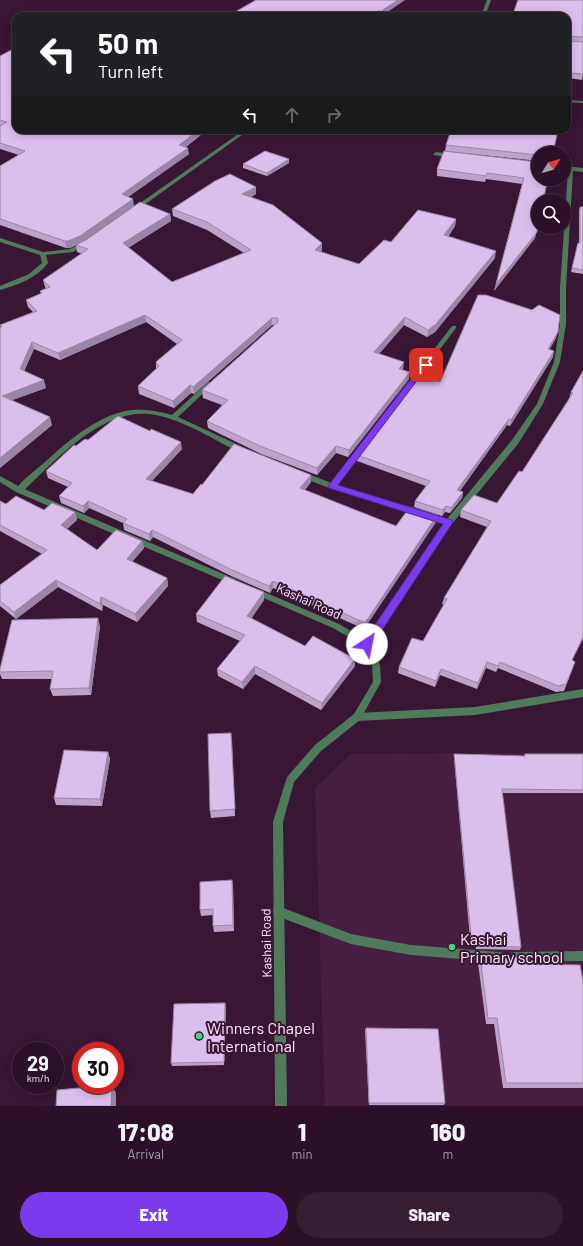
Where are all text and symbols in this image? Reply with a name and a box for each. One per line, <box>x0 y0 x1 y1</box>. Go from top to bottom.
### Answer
text: 50 m <box>98 26 158 60</box>
icon: left <box>32 28 84 80</box>
text: Turn left <box>98 60 164 82</box>
icon: left <box>239 104 261 126</box>
icon: ahead <box>281 104 303 126</box>
icon: right <box>323 104 345 126</box>
north arrow <box>531 146 571 186</box>
map controls <box>531 146 571 234</box>
button: search <box>531 194 571 234</box>
pin <box>409 348 443 382</box>
icon: arrive <box>415 354 437 376</box>
street label: Kashai Road <box>274 580 344 622</box>
position arrow <box>346 623 388 665</box>
street label: Kashai Road <box>257 908 275 978</box>
place label: Kashai Primary school <box>460 929 563 966</box>
marker: Kashai Primary school <box>447 942 457 952</box>
place label: Winners Chapel International <box>207 1018 315 1055</box>
marker: Winners Chapel International <box>194 1031 204 1041</box>
speed limit sign: 30 <box>72 1042 124 1094</box>
text: 29 <box>27 1051 49 1075</box>
text: km/h <box>27 1072 49 1084</box>
text: 17:08 <box>118 1117 174 1146</box>
text: 1 <box>298 1117 306 1146</box>
text: 160 <box>430 1117 465 1146</box>
text: Arrival <box>128 1146 164 1162</box>
text: min <box>292 1146 313 1162</box>
text: m <box>442 1146 453 1162</box>
button: Exit <box>20 1192 288 1238</box>
button: Share <box>296 1192 563 1238</box>

